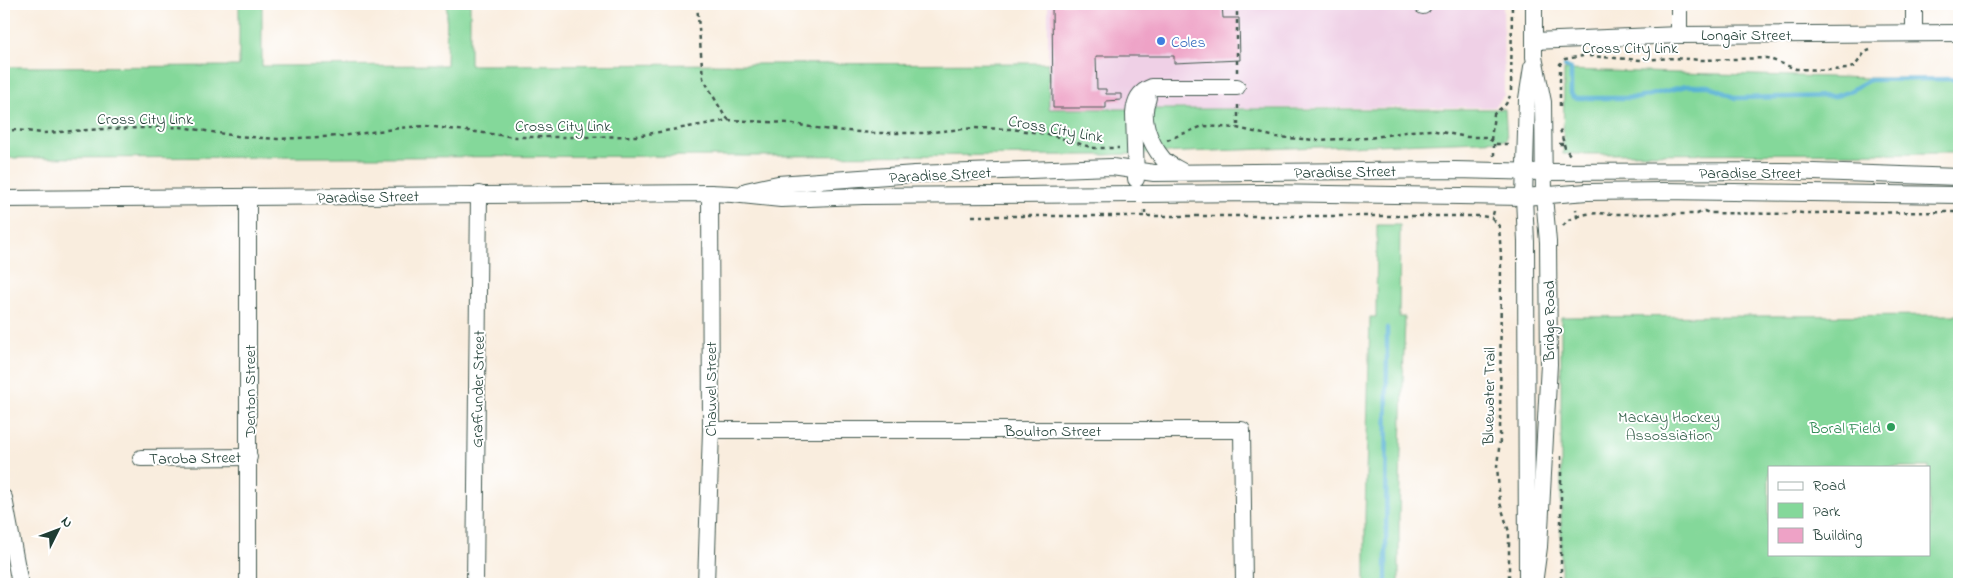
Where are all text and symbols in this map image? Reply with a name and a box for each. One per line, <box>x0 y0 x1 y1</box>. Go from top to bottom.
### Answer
street label: Longair Street <box>1701 24 1792 48</box>
place label: Coles <box>1171 31 1206 55</box>
marker: Coles <box>1155 35 1167 47</box>
street label: Cross City Link <box>1582 37 1679 61</box>
street label: Cross City Link <box>97 108 194 132</box>
street label: Cross City Link <box>1006 110 1106 150</box>
street label: Cross City Link <box>515 115 612 139</box>
street label: Paradise Street <box>1294 160 1397 186</box>
street label: Paradise Street <box>889 161 992 191</box>
street label: Paradise Street <box>1699 162 1802 186</box>
street label: Paradise Street <box>317 185 420 211</box>
street label: Bridge Road <box>1538 281 1562 362</box>
street label: Graffunder Street <box>466 329 492 448</box>
street label: Chauvel Street <box>700 341 724 436</box>
street label: Denton Street <box>239 344 263 438</box>
street label: Bluewater Trail <box>1477 347 1503 446</box>
park label: Mackay Hockey Assossiation <box>1618 406 1720 448</box>
place label: Boral Field <box>1809 417 1881 441</box>
street label: Boulton Street <box>1004 420 1102 444</box>
marker: Boral Field <box>1885 421 1897 433</box>
street label: Taroba Street <box>149 446 242 472</box>
legend <box>1768 466 1930 556</box>
text: Road <box>1813 475 1846 497</box>
text: Park <box>1813 501 1841 523</box>
north arrow <box>32 506 82 556</box>
text: N <box>56 512 78 533</box>
text: Building <box>1812 525 1862 548</box>

